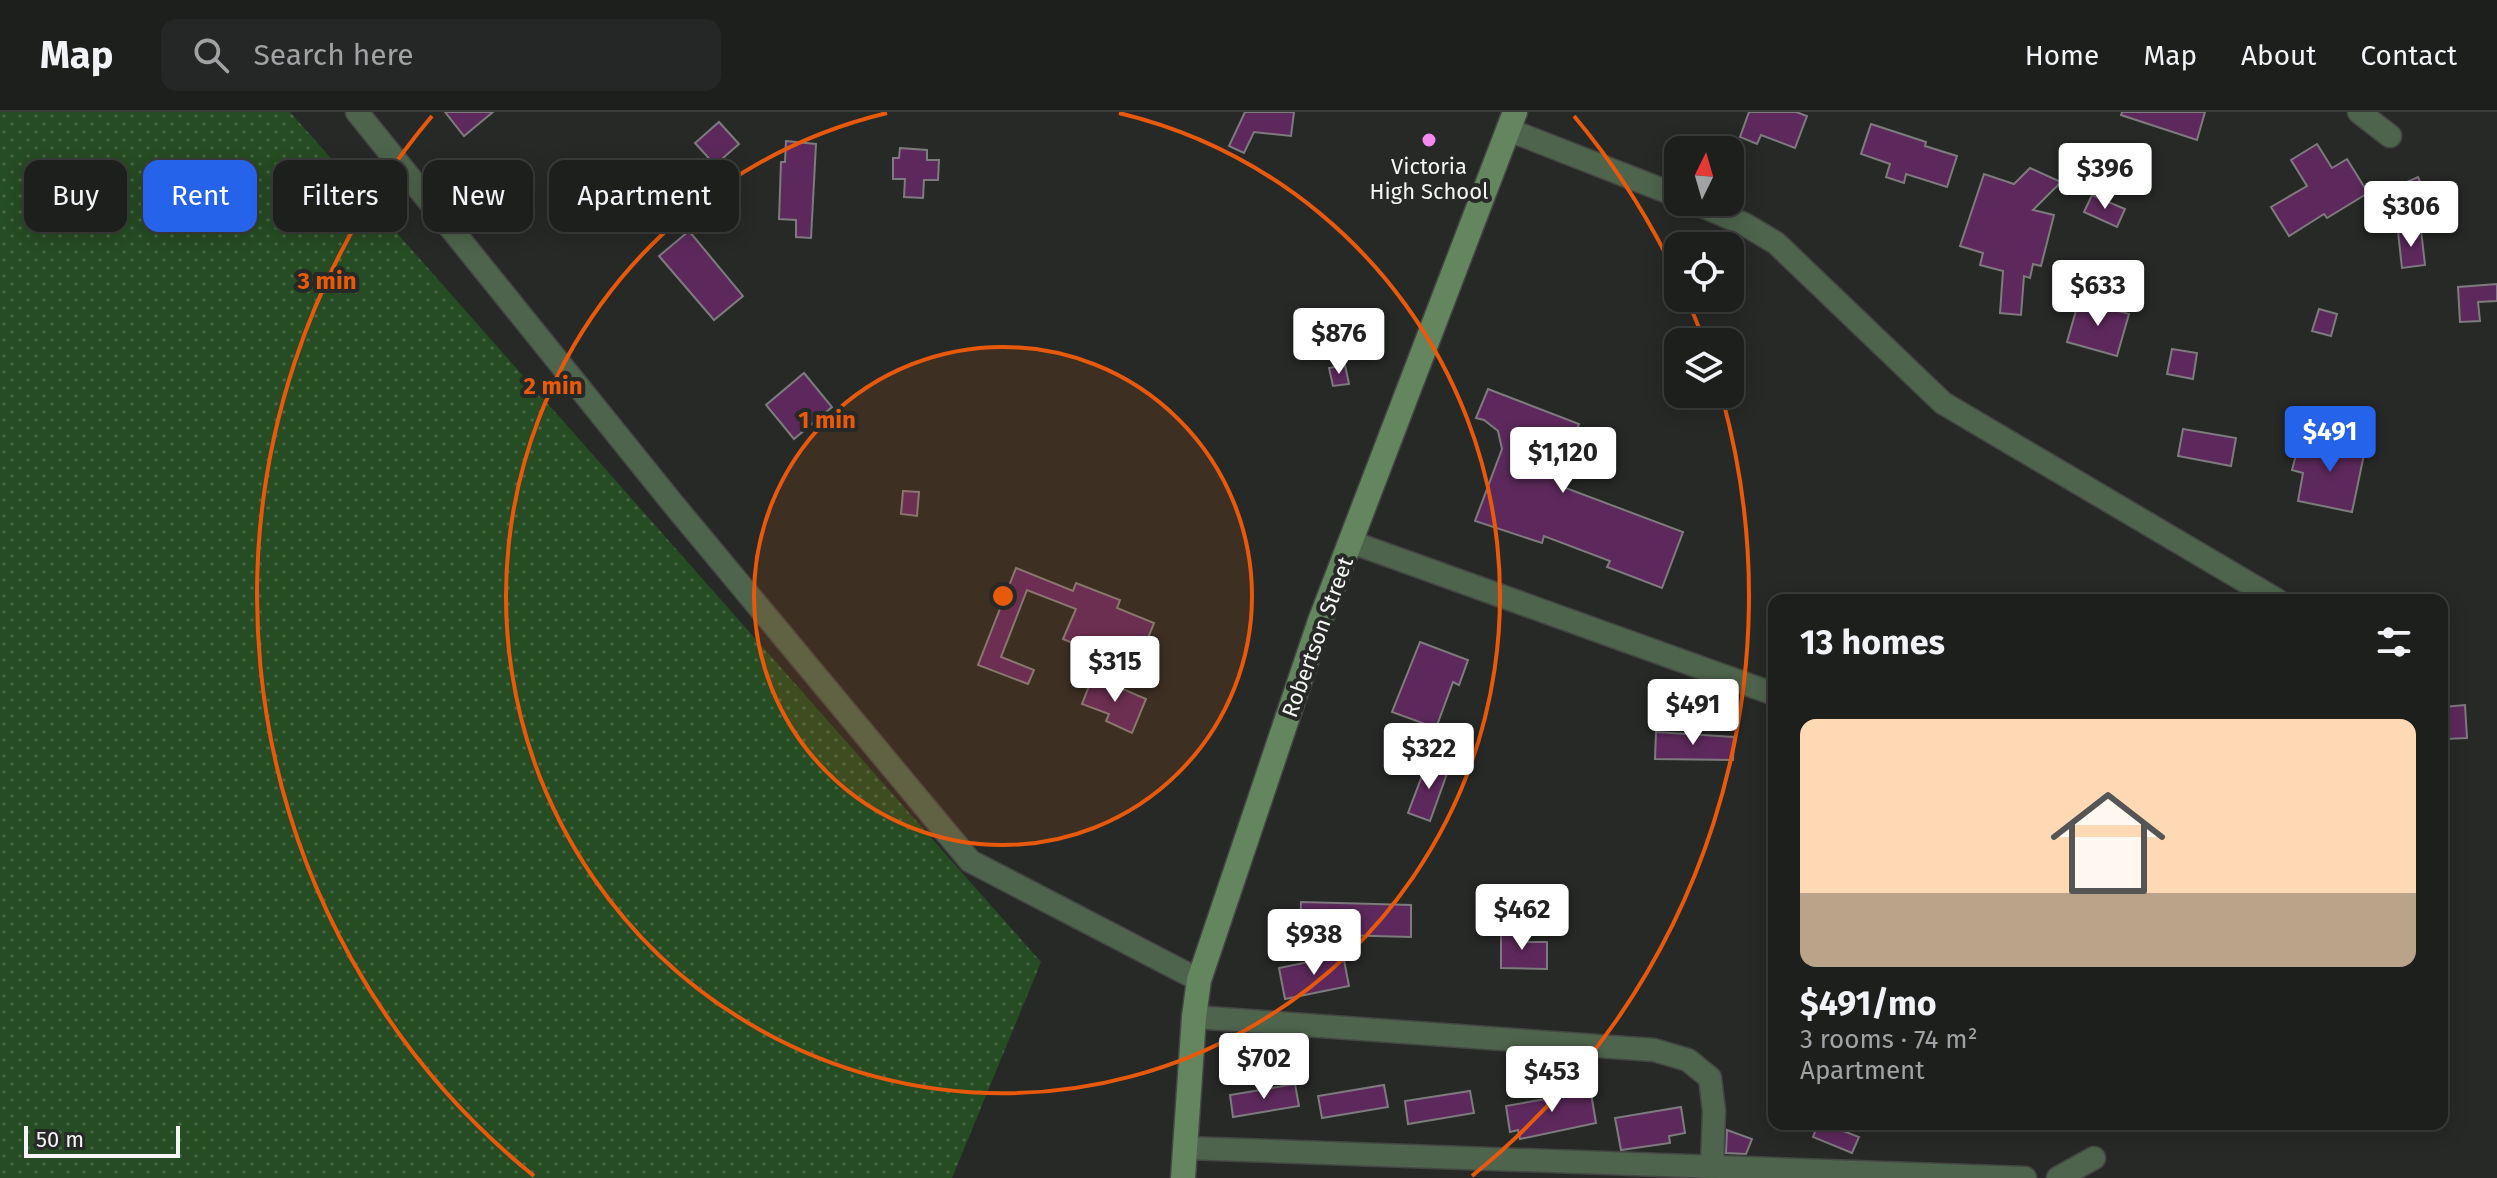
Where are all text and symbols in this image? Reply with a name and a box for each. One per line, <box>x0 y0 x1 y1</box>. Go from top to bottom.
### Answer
search box <box>161 19 721 91</box>
text: Map <box>40 32 113 78</box>
icon: search <box>189 33 233 77</box>
text: Search here <box>253 37 414 73</box>
text: Home <box>2025 39 2099 72</box>
text: Map <box>2143 39 2197 72</box>
text: About <box>2241 39 2316 72</box>
text: Contact <box>2360 39 2457 72</box>
marker: Victoria High School <box>1420 131 1438 149</box>
north arrow <box>1664 136 1744 216</box>
map controls <box>1664 136 1744 408</box>
pin: $396 <box>2058 143 2152 211</box>
place label: Victoria High School <box>1370 153 1488 205</box>
text: $396 <box>2077 153 2133 184</box>
chip: Buy <box>24 160 127 232</box>
chip: Rent <box>143 160 257 232</box>
chip: Filters <box>273 160 407 232</box>
chip: New <box>423 160 533 232</box>
chip: Apartment <box>549 160 739 232</box>
pin: $306 <box>2364 181 2458 249</box>
text: $306 <box>2382 191 2440 222</box>
button: locate <box>1664 232 1744 312</box>
pin: $633 <box>2051 260 2145 328</box>
text: 3 min <box>296 267 357 295</box>
text: $633 <box>2070 270 2126 301</box>
pin: $876 <box>1292 308 1386 376</box>
text: $876 <box>1311 318 1367 349</box>
button: layers <box>1664 328 1744 408</box>
text: 2 min <box>524 372 583 400</box>
text: 1 min <box>798 406 856 434</box>
pin: $491 <box>2283 406 2377 474</box>
text: $491 <box>2303 416 2357 447</box>
pin: $1,120 <box>1498 427 1628 495</box>
text: $1,120 <box>1528 437 1598 468</box>
street label: Robertson Street <box>1276 553 1359 721</box>
centre of rings <box>989 582 1017 610</box>
icon: filters <box>2372 620 2416 664</box>
text: 13 homes <box>1800 622 1945 663</box>
pin: $315 <box>1068 636 1162 704</box>
text: $315 <box>1088 646 1142 677</box>
pin: $491 <box>1646 679 1740 747</box>
text: $491 <box>1666 689 1720 720</box>
pin: $322 <box>1382 723 1476 791</box>
text: $322 <box>1402 733 1456 764</box>
icon: home <box>2036 771 2180 915</box>
pin: $462 <box>1475 884 1569 952</box>
text: $462 <box>1494 894 1550 925</box>
pin: $938 <box>1267 909 1361 977</box>
text: $938 <box>1286 919 1342 950</box>
text: $491/mo <box>1800 983 1937 1024</box>
text: 3 rooms · 74 m² <box>1800 1024 1978 1055</box>
pin: $702 <box>1217 1033 1311 1101</box>
text: $702 <box>1237 1043 1291 1074</box>
pin: $453 <box>1505 1046 1599 1114</box>
text: Apartment <box>1800 1055 1925 1086</box>
text: $453 <box>1524 1056 1580 1087</box>
scale bar <box>24 1122 180 1158</box>
text: 50 m <box>36 1126 84 1153</box>

